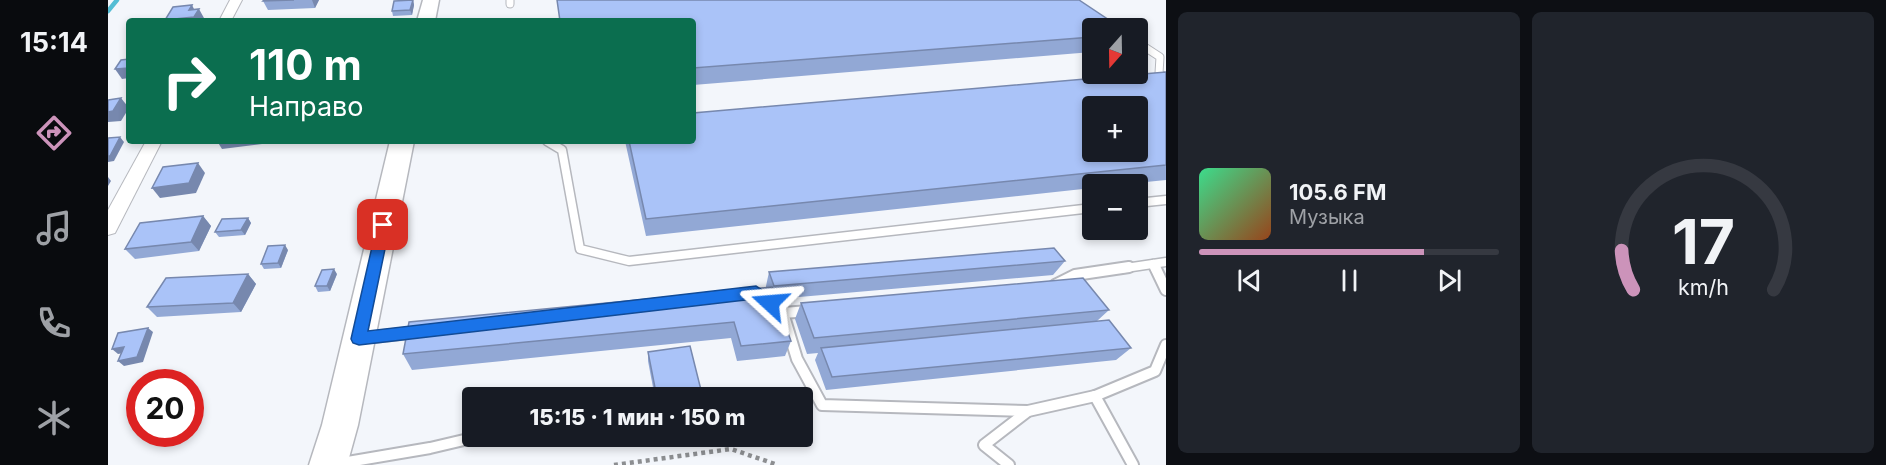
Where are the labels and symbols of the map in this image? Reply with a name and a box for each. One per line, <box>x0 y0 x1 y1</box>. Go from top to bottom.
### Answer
north arrow <box>1082 18 1148 84</box>
pin <box>357 199 408 250</box>
position arrow <box>738 271 802 335</box>
speed limit sign: 20 <box>126 369 204 447</box>

